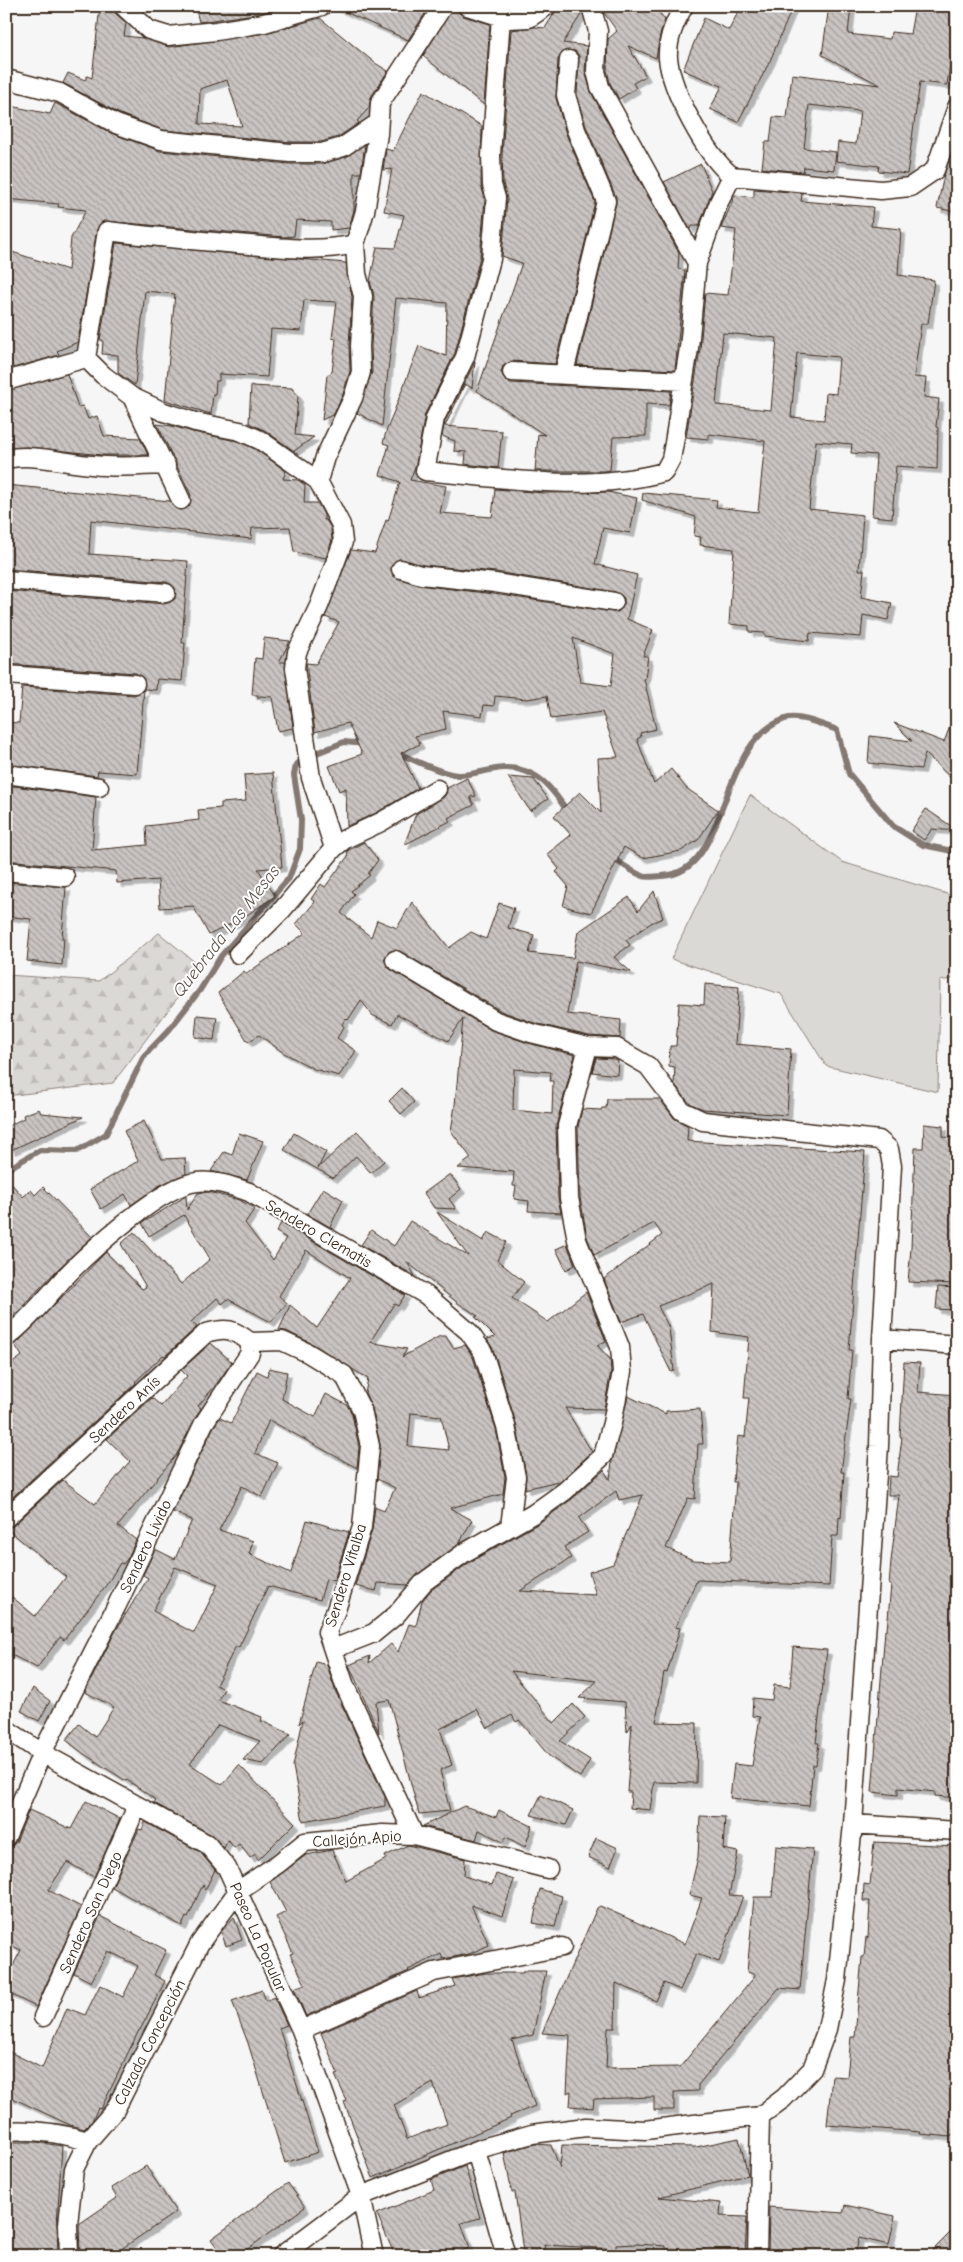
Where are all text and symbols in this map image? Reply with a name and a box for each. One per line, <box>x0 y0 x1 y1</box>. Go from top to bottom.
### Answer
water label: Quebrada Las Mesas <box>168 861 285 1001</box>
street label: Sendero Clematis <box>262 1196 375 1272</box>
street label: Sendero Anís <box>85 1372 164 1447</box>
street label: Sendero Livido <box>116 1497 175 1596</box>
street label: Sendero Vitalba <box>322 1522 370 1629</box>
street label: Callejón Apio <box>312 1827 402 1851</box>
street label: Sendero San Diego <box>56 1848 126 1976</box>
street label: Paseo La Popular <box>226 1880 291 1995</box>
street label: Calzada Concepción <box>110 1977 189 2108</box>

